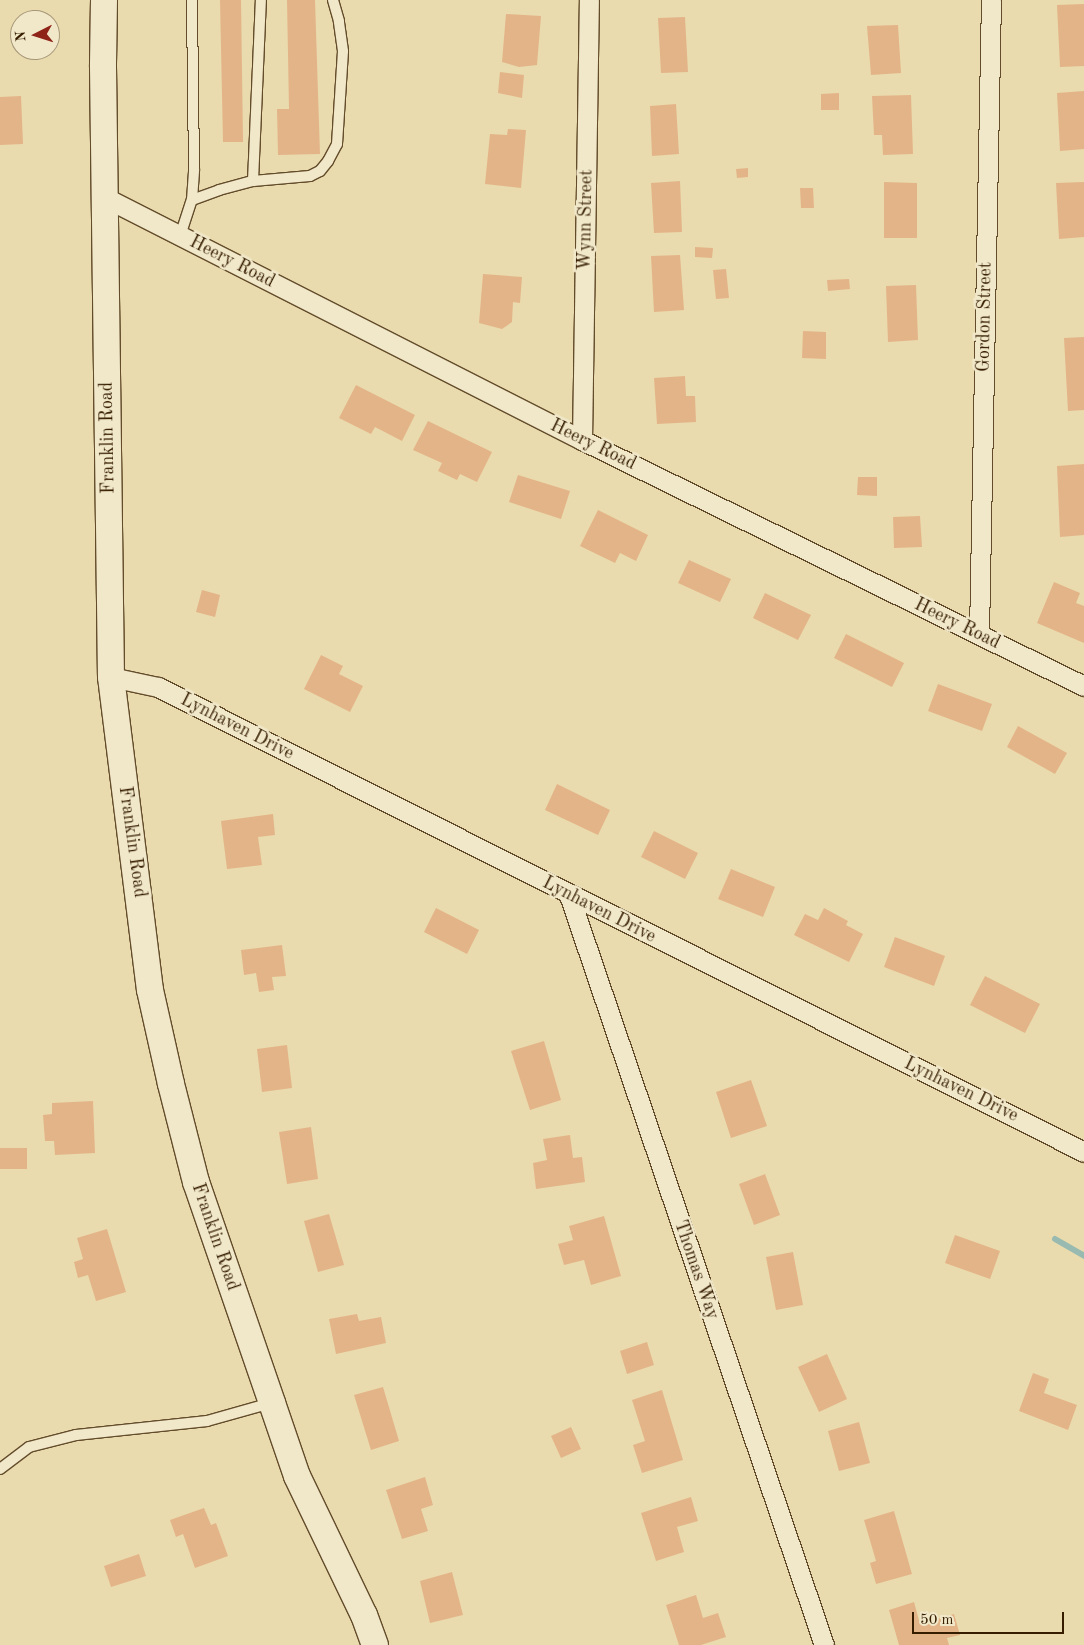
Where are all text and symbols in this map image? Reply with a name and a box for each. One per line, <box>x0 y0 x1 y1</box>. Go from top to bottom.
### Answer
north arrow <box>10 10 60 60</box>
text: N <box>14 30 28 42</box>
street label: Wynn Street <box>574 169 598 271</box>
street label: Heery Road <box>186 231 278 293</box>
street label: Gordon Street <box>973 262 997 372</box>
street label: Franklin Road <box>96 382 120 494</box>
street label: Heery Road <box>547 415 639 475</box>
street label: Heery Road <box>911 594 1003 654</box>
street label: Lynhaven Drive <box>177 689 297 765</box>
street label: Franklin Road <box>114 785 150 899</box>
street label: Lynhaven Drive <box>539 872 659 948</box>
street label: Lynhaven Drive <box>900 1053 1022 1127</box>
street label: Franklin Road <box>187 1180 243 1294</box>
street label: Thomas Way <box>669 1218 723 1322</box>
scale bar <box>914 1602 1066 1634</box>
text: 50 m <box>920 1613 954 1628</box>

